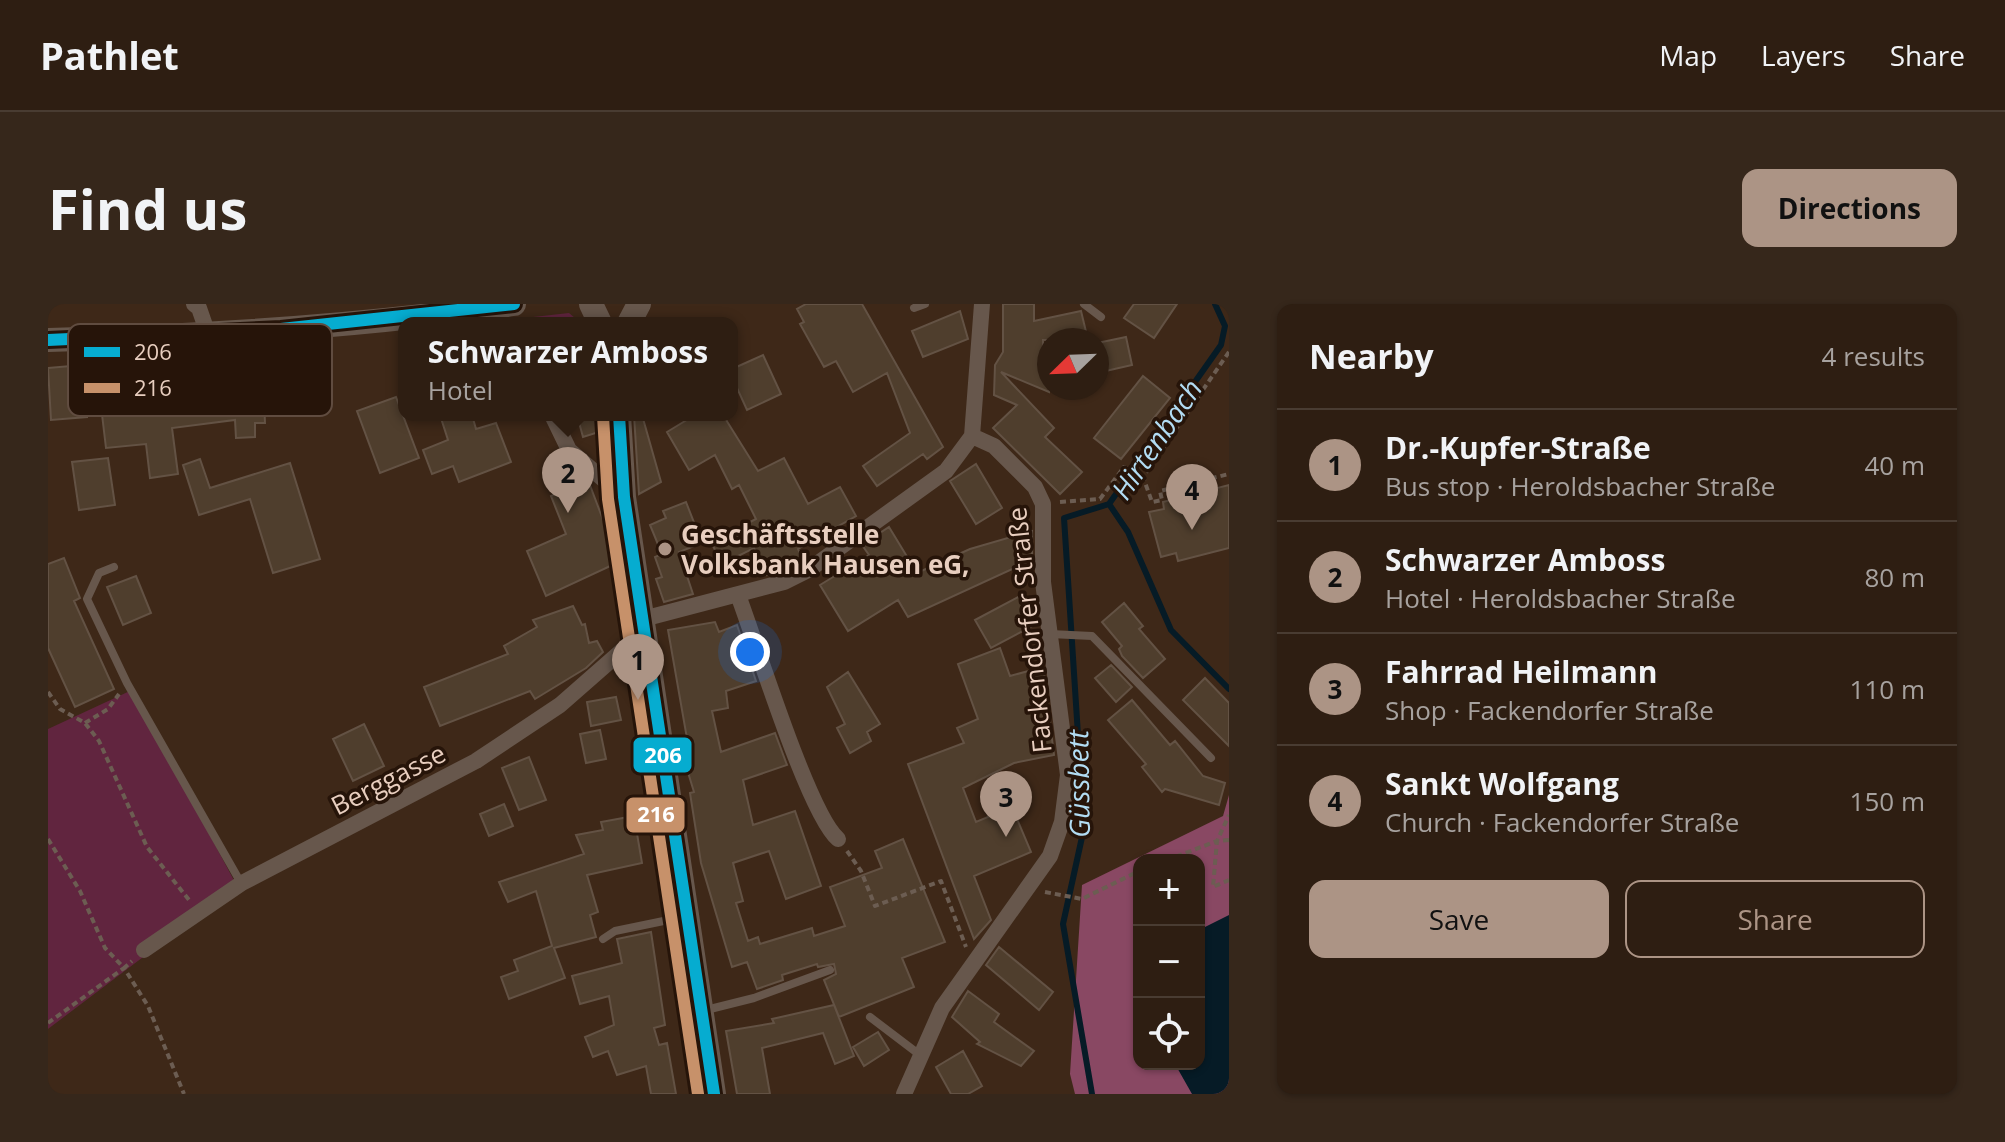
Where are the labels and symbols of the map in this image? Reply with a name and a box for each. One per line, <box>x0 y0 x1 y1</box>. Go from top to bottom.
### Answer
legend <box>68 324 332 416</box>
north arrow <box>1037 328 1109 400</box>
text: 206 <box>134 336 172 366</box>
water label: Hirtenbach <box>1102 371 1210 507</box>
text: 216 <box>134 372 172 402</box>
pin: 2 <box>542 447 594 513</box>
pin: 4 <box>1166 464 1218 530</box>
street label: Fackendorfer Straße <box>998 505 1060 755</box>
place label: Geschäftsstelle Volksbank Hausen eG, <box>681 516 970 582</box>
marker: Geschäftsstelle Volksbank Hausen eG, <box>656 540 674 558</box>
your location <box>730 632 770 672</box>
pin: 1 <box>612 634 664 700</box>
water label: Güssbett <box>1058 728 1098 838</box>
street label: Berggasse <box>325 735 451 823</box>
line badge: 206 <box>632 736 693 774</box>
text: 206 <box>644 739 682 769</box>
pin: 3 <box>980 771 1032 837</box>
line badge: 216 <box>625 796 686 834</box>
text: 216 <box>637 798 675 828</box>

